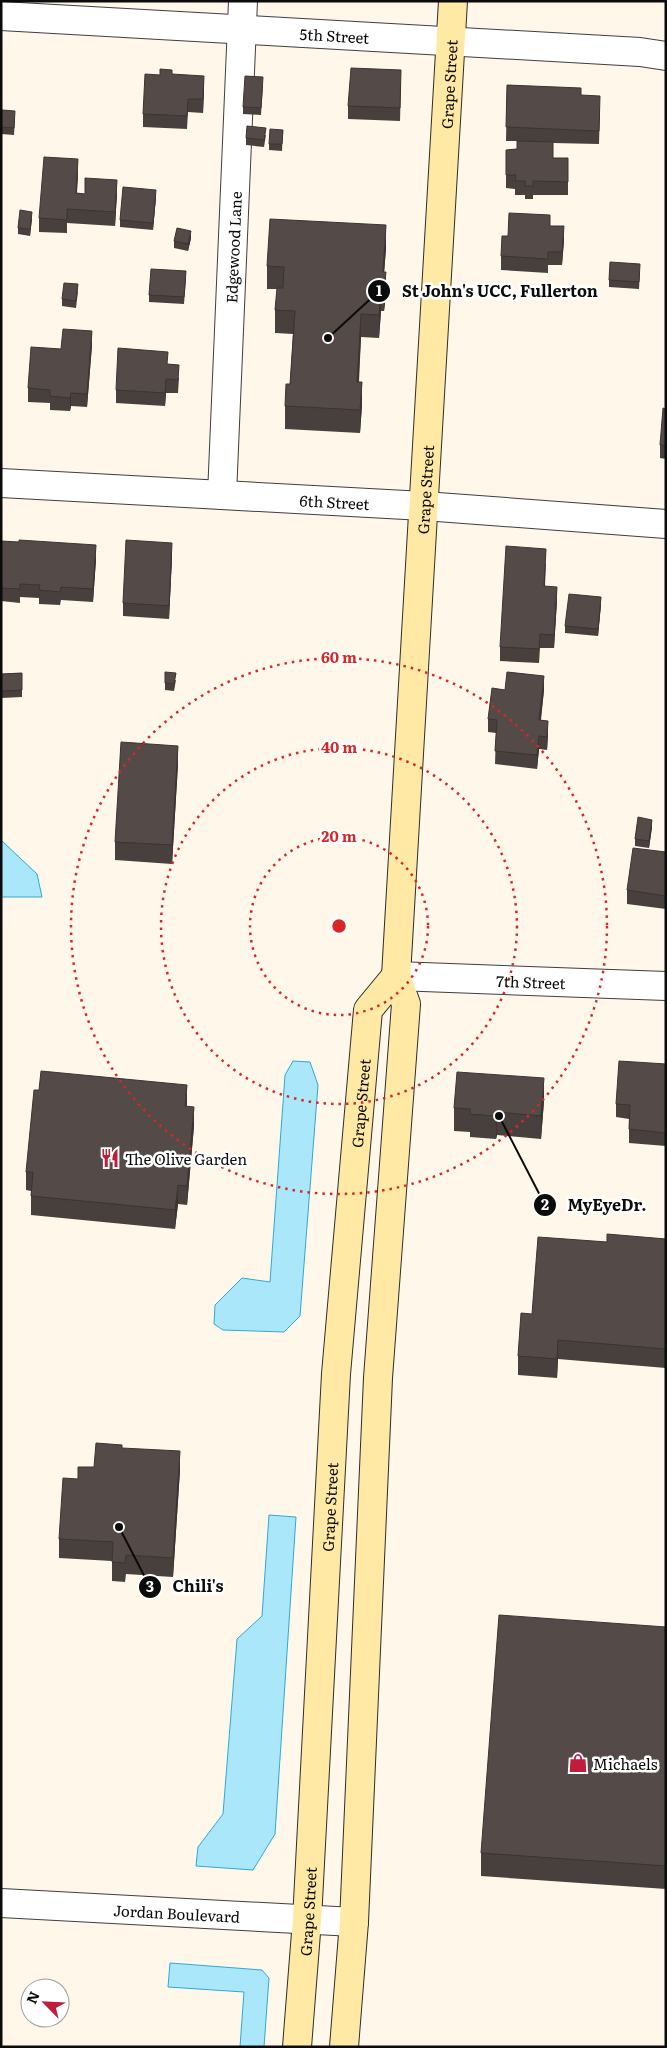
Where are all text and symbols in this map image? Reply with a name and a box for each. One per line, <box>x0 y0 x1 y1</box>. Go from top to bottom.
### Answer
street label: 5th Street <box>299 21 370 48</box>
street label: Grape Street <box>434 39 462 129</box>
street label: Edgewood Lane <box>219 191 246 304</box>
callout: St John's UCC, Fullerton <box>367 275 608 306</box>
text: 1 <box>376 278 382 301</box>
text: St John's UCC, Fullerton <box>402 278 598 302</box>
street label: Grape Street <box>410 444 439 535</box>
street label: 6th Street <box>299 488 370 515</box>
text: 60 m <box>321 645 357 668</box>
text: 40 m <box>321 735 357 758</box>
text: 20 m <box>321 824 357 847</box>
centre of rings <box>330 917 348 935</box>
street label: 7th Street <box>496 968 566 994</box>
street label: Grape Street <box>344 1058 375 1149</box>
restaurant icon: The Olive Garden <box>99 1147 121 1169</box>
place label: The Olive Garden <box>125 1147 247 1170</box>
callout: MyEyeDr. <box>532 1189 656 1220</box>
text: 2 <box>541 1192 549 1215</box>
text: MyEyeDr. <box>568 1192 646 1216</box>
street label: Grape Street <box>315 1462 343 1552</box>
callout: Chili's <box>137 1571 233 1602</box>
text: Chili's <box>173 1573 223 1597</box>
text: 3 <box>146 1574 154 1597</box>
shop icon: Michaels <box>567 1752 589 1774</box>
place label: Michaels <box>593 1752 658 1775</box>
street label: Grape Street <box>293 1866 321 1957</box>
street label: Jordan Boulevard <box>113 1898 241 1927</box>
north arrow <box>20 1978 70 2028</box>
text: N <box>21 1988 44 2007</box>

